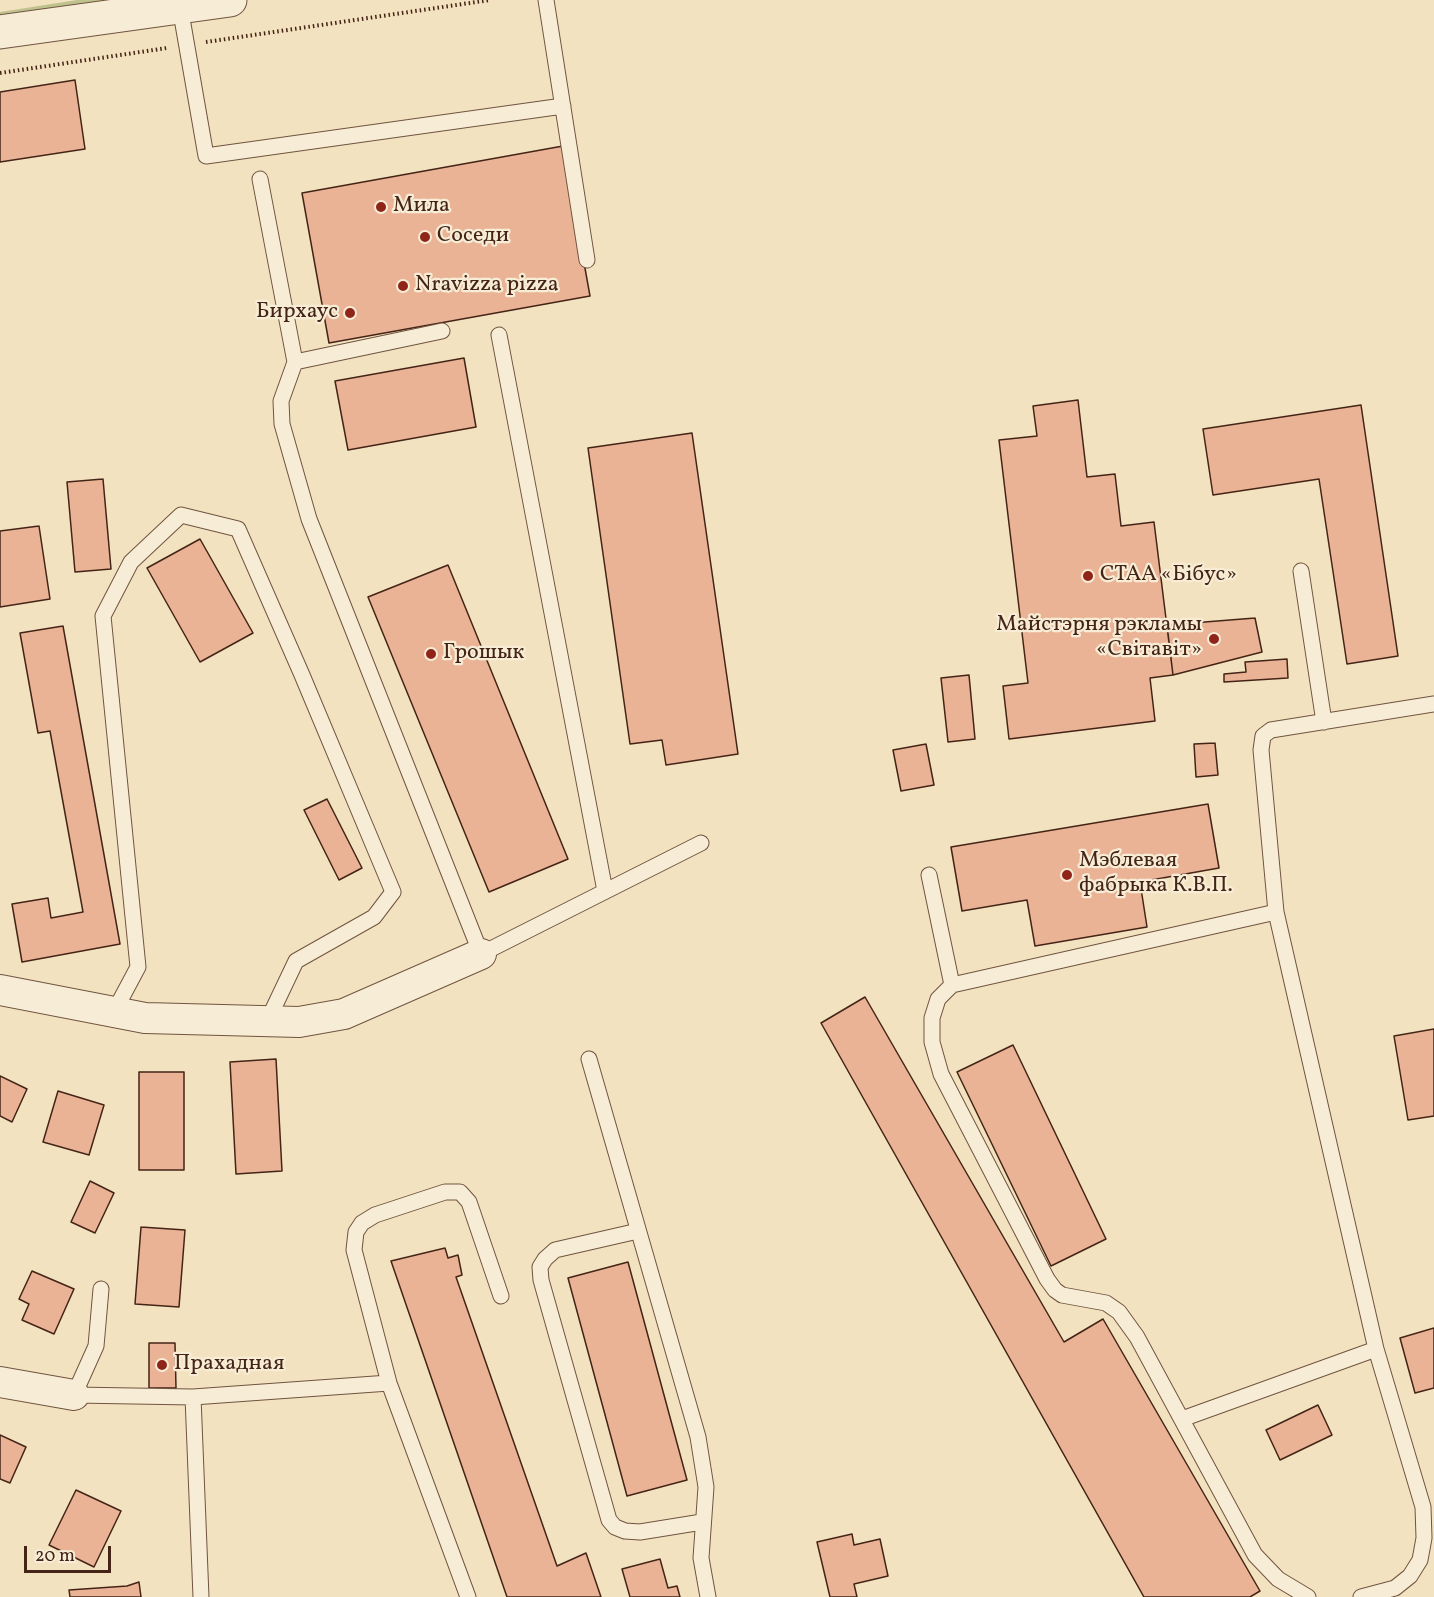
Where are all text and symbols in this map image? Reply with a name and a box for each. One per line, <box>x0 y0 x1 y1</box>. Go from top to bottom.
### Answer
place label: Мила <box>393 194 450 220</box>
marker: Мила <box>374 200 388 214</box>
place label: Соседи <box>437 224 509 250</box>
marker: Соседи <box>418 230 432 244</box>
place label: Nravizza pizza <box>415 273 559 299</box>
marker: Nravizza pizza <box>396 279 410 293</box>
place label: Бирхаус <box>256 300 338 326</box>
marker: Бирхаус <box>343 306 357 320</box>
place label: СТАА «Бібус» <box>1100 563 1237 589</box>
marker: СТАА «Бібус» <box>1081 569 1095 583</box>
place label: Майстэрня рэкламы «Світавіт» <box>996 613 1202 664</box>
marker: Майстэрня рэкламы «Світавіт» <box>1207 632 1221 646</box>
place label: Грошык <box>443 641 524 667</box>
marker: Грошык <box>424 647 438 661</box>
place label: Мэблевая фабрыка К.В.П. <box>1079 849 1233 900</box>
marker: Мэблевая фабрыка К.В.П. <box>1060 868 1074 882</box>
place label: Прахадная <box>174 1352 284 1378</box>
marker: Прахадная <box>155 1358 169 1372</box>
scale bar <box>27 1534 114 1572</box>
text: 20 m <box>35 1544 75 1569</box>

